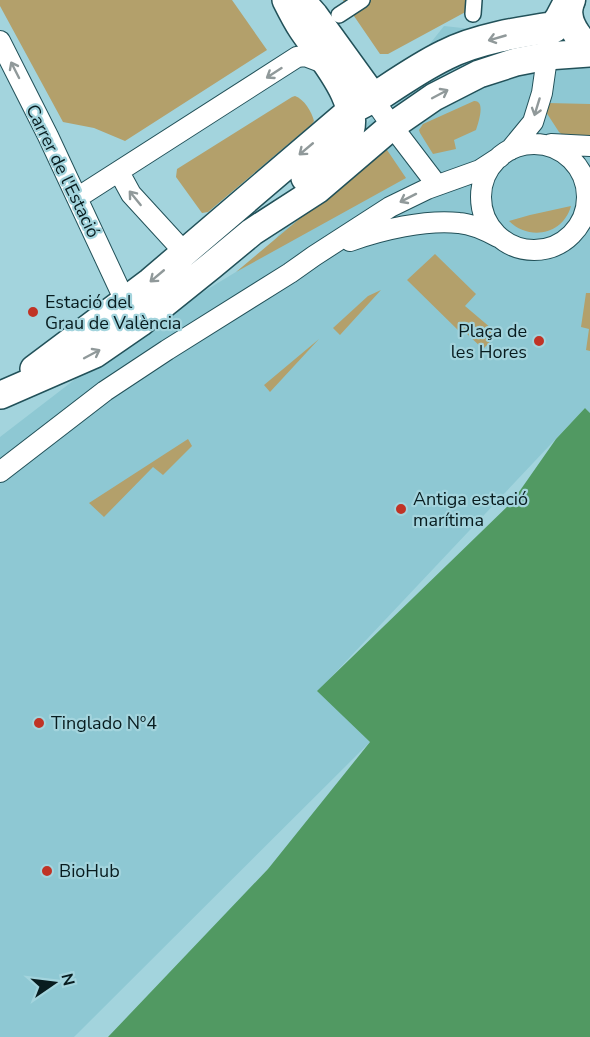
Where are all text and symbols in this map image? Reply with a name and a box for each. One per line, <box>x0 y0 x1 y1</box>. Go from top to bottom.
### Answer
one-way arrow <box>488 33 507 44</box>
one-way arrow <box>8 62 20 80</box>
one-way arrow <box>266 67 283 79</box>
one-way arrow <box>431 88 448 100</box>
one-way arrow <box>531 97 542 116</box>
street label: Carrer de l'Estació <box>20 100 106 242</box>
one-way arrow <box>298 143 314 156</box>
one-way arrow <box>129 190 142 206</box>
one-way arrow <box>400 192 417 204</box>
one-way arrow <box>149 269 165 282</box>
place label: Estació del Grau de València <box>45 290 181 335</box>
marker: Estació del Grau de València <box>26 305 40 319</box>
place label: Plaça de les Hores <box>451 319 527 364</box>
marker: Plaça de les Hores <box>532 334 546 348</box>
one-way arrow <box>83 348 101 359</box>
place label: Antiga estació marítima <box>413 487 528 532</box>
marker: Antiga estació marítima <box>394 502 408 516</box>
place label: Tinglado Nº4 <box>51 711 157 735</box>
marker: Tinglado Nº4 <box>32 716 46 730</box>
place label: BioHub <box>59 859 120 883</box>
marker: BioHub <box>40 864 54 878</box>
north arrow <box>24 953 84 1013</box>
text: N <box>55 971 80 988</box>

